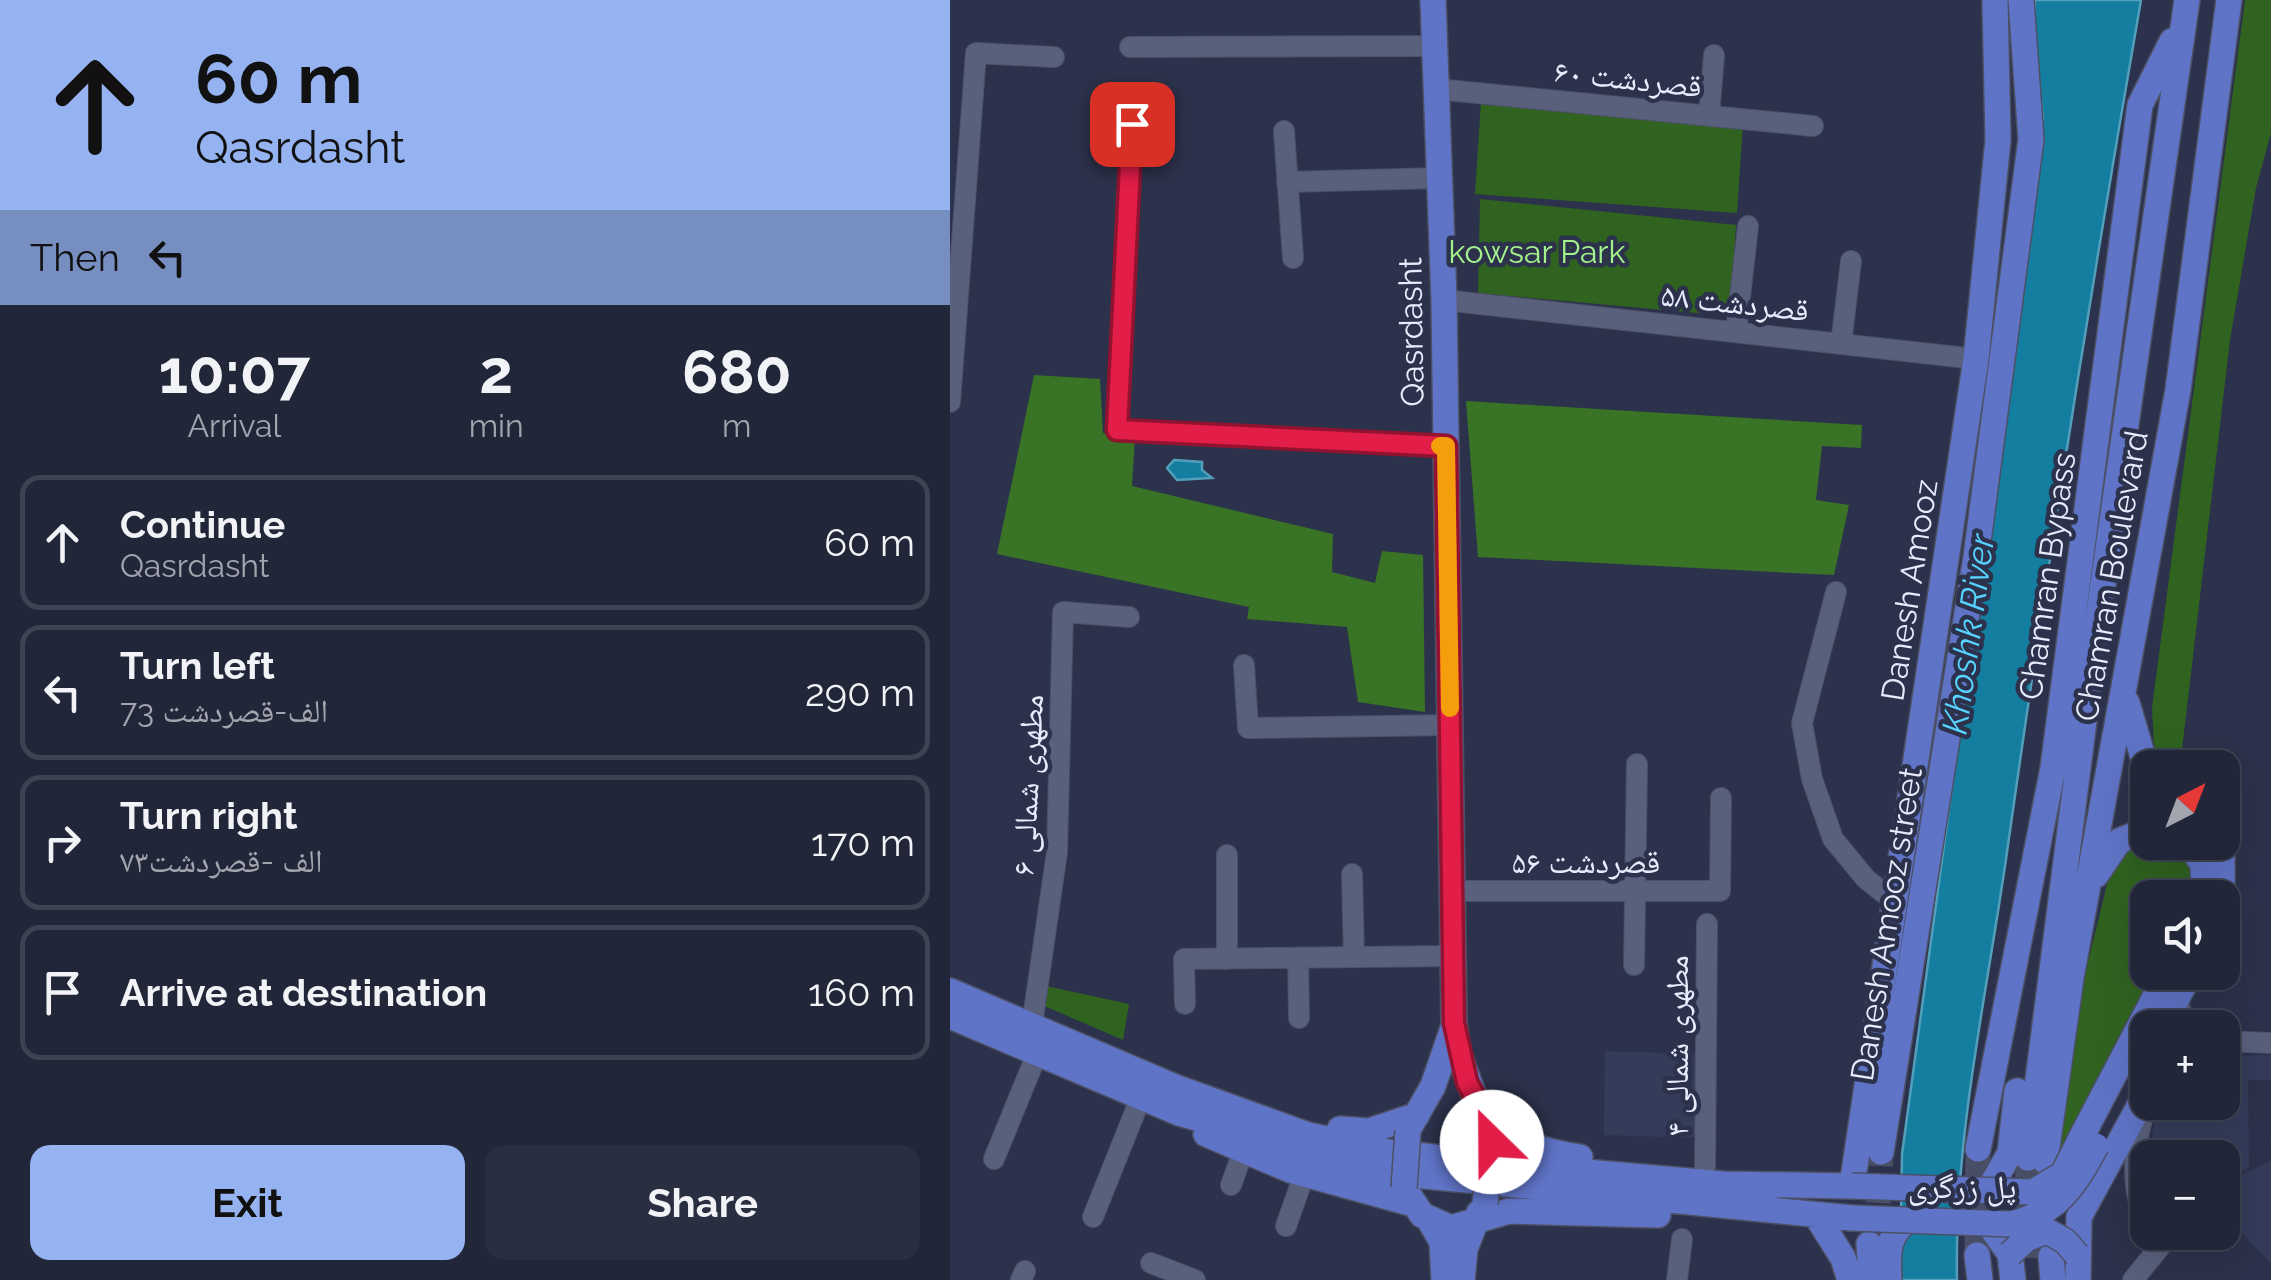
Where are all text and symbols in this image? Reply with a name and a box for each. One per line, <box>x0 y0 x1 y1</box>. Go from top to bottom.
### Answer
text: 60 m <box>195 37 362 119</box>
icon: ahead <box>30 40 160 170</box>
street label: ۶۰ قصردشت <box>1552 52 1704 104</box>
pin <box>1090 82 1175 167</box>
icon: arrive <box>1105 97 1160 152</box>
text: Qasrdasht <box>195 121 405 174</box>
icon: left <box>140 230 195 285</box>
park label: kowsar Park <box>1448 233 1626 270</box>
text: Then <box>30 235 120 280</box>
street label: Qasrdasht <box>1391 257 1431 407</box>
street label: قصردشت ۵۸ <box>1659 276 1811 328</box>
text: 10:07 <box>158 337 310 407</box>
text: 2 <box>479 337 513 407</box>
text: 680 <box>682 337 792 407</box>
text: Arrival <box>187 407 281 444</box>
text: min <box>469 407 524 444</box>
text: m <box>722 407 752 444</box>
street label: Chamran Boulevard <box>2067 428 2155 724</box>
street label: Chamran Bypass <box>2011 450 2083 702</box>
street label: Danesh Amooz <box>1873 477 1945 703</box>
text: Continue <box>120 502 285 547</box>
icon: ahead <box>35 515 90 570</box>
text: 60 m <box>824 520 915 565</box>
water label: Khoshk River <box>1934 530 2002 737</box>
text: Qasrdasht <box>120 547 270 584</box>
text: Turn left <box>120 643 275 688</box>
icon: left <box>35 665 90 720</box>
text: 290 m <box>805 670 915 715</box>
text: 73 الف-قصردشت <box>120 692 328 729</box>
street label: ۶ مطهری شمالی <box>1004 693 1052 877</box>
north arrow <box>2130 750 2240 860</box>
map controls <box>2130 750 2240 1250</box>
street label: Danesh Amooz street <box>1843 764 1929 1083</box>
text: Turn right <box>120 793 297 838</box>
icon: right <box>35 815 90 870</box>
text: 170 m <box>811 820 915 865</box>
text: الف -قصردشت۷۳ <box>120 842 323 879</box>
street label: ۵۶ قصردشت <box>1512 843 1660 880</box>
button: sound <box>2130 880 2240 990</box>
street label: ۴ مطهری شمالی <box>1658 955 1697 1137</box>
icon: arrive <box>35 965 90 1020</box>
text: Arrive at destination <box>120 970 487 1015</box>
text: 160 m <box>808 970 915 1015</box>
button: + <box>2130 1010 2240 1120</box>
position arrow <box>1440 1090 1544 1194</box>
button: − <box>2130 1140 2240 1250</box>
button: Exit <box>30 1145 465 1260</box>
button: Share <box>485 1145 920 1260</box>
street label: پل زرگری <box>1908 1168 2016 1207</box>

